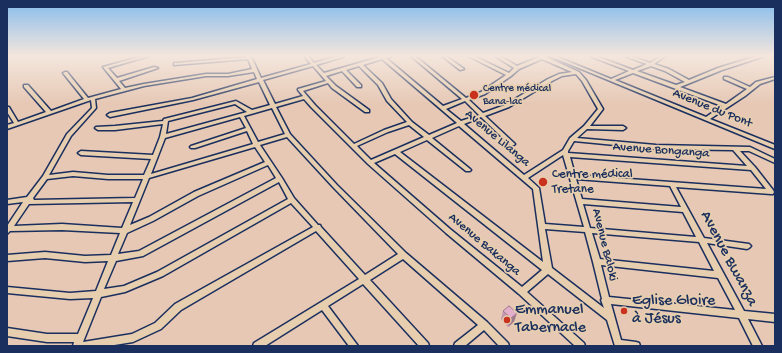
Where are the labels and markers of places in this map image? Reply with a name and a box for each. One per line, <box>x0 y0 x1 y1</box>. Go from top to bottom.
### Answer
place label: Centre médical Bana-lac <box>483 82 551 108</box>
marker: Centre médical Bana-lac <box>468 89 480 101</box>
place label: Centre médical Tretane <box>552 167 633 198</box>
marker: Centre médical Tretane <box>537 176 549 188</box>
place label: Eglise Gloire à Jésus <box>632 292 715 330</box>
place label: Emmanuel Tabernacle <box>515 301 586 339</box>
marker: Eglise Gloire à Jésus <box>619 306 629 316</box>
marker: Emmanuel Tabernacle <box>502 315 512 325</box>

